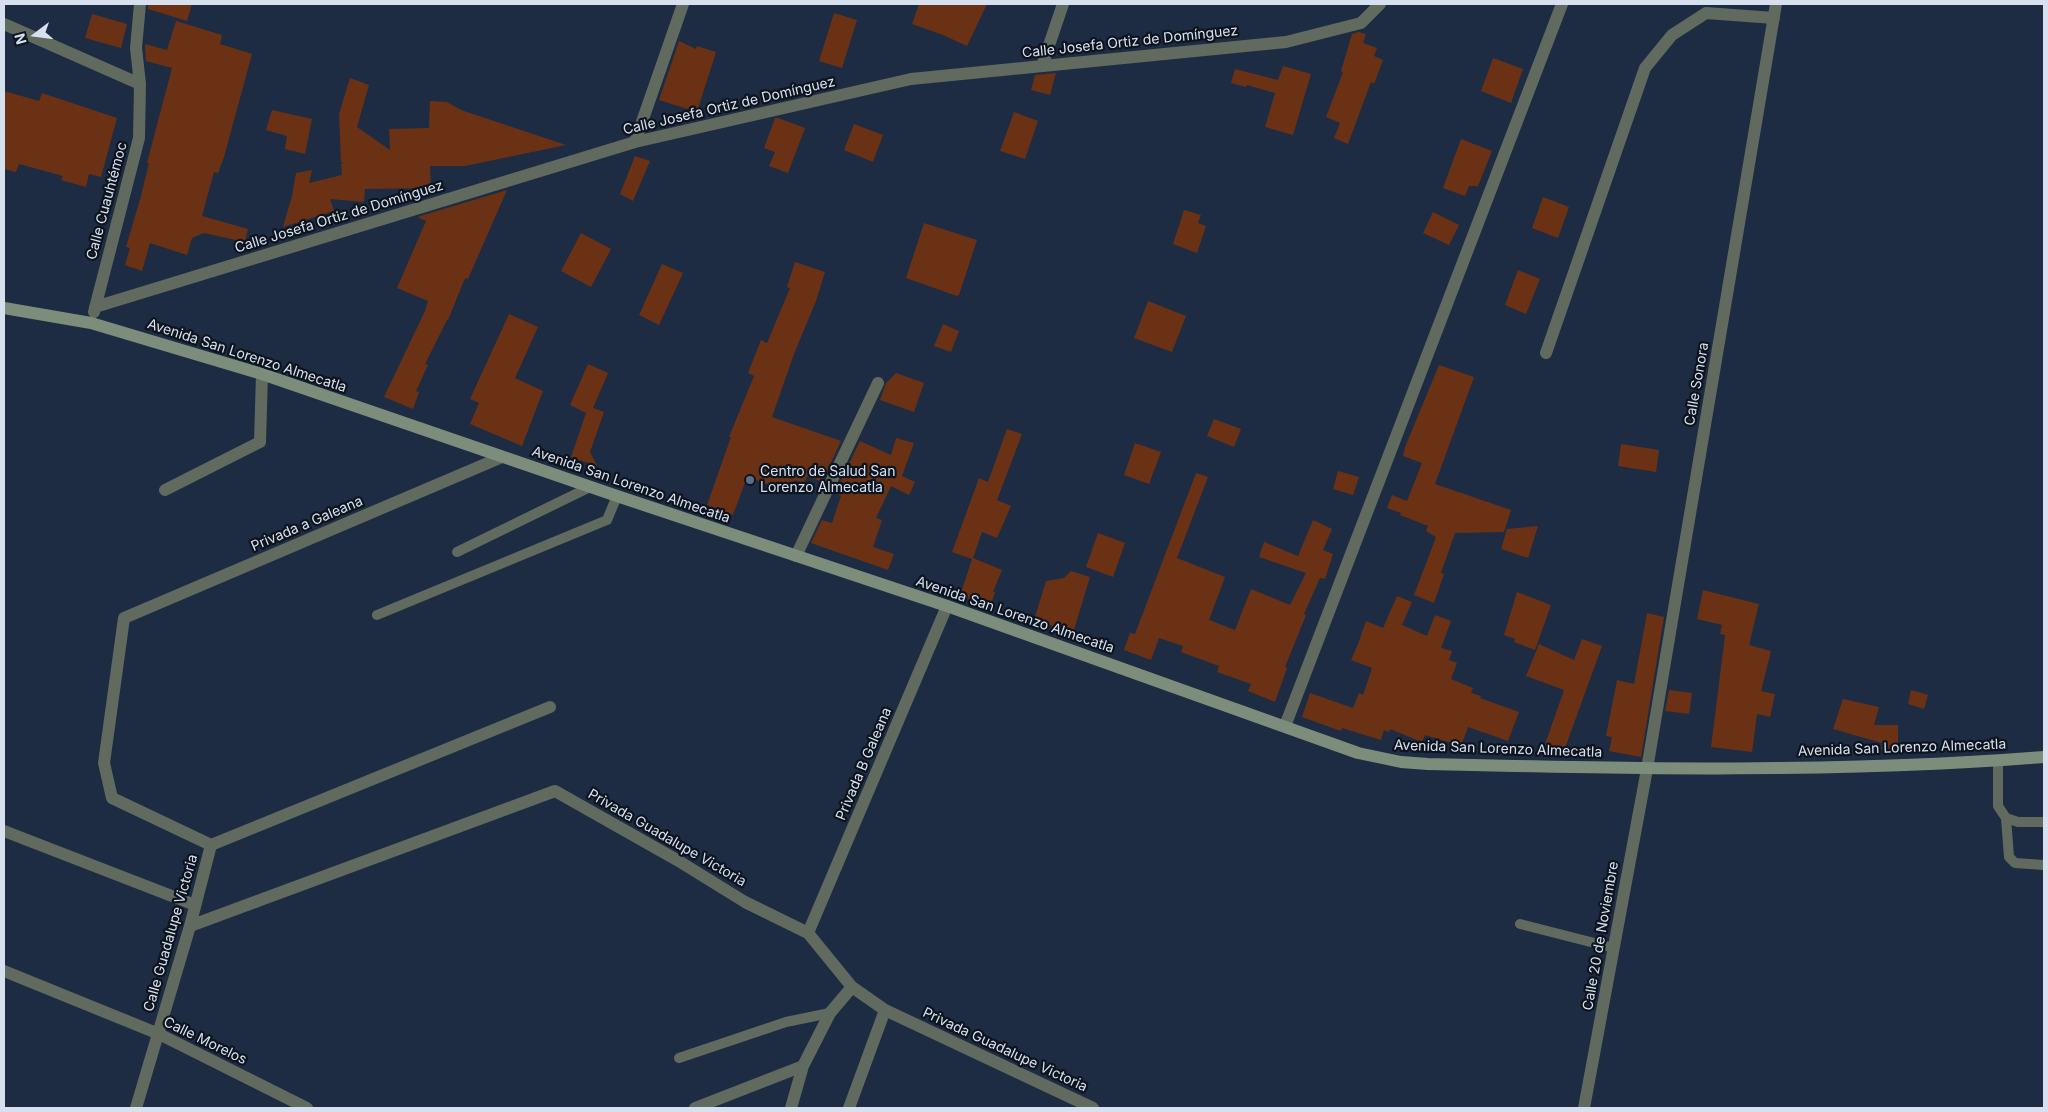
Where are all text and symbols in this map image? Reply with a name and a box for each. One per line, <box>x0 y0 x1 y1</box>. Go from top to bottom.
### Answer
north arrow <box>10 10 60 60</box>
street label: Calle Josefa Ortiz de Domínguez <box>1021 22 1239 62</box>
text: N <box>10 32 30 46</box>
street label: Calle Josefa Ortiz de Domínguez <box>621 73 837 139</box>
street label: Calle Cuauhtémoc <box>83 140 131 262</box>
street label: Calle Josefa Ortiz de Domínguez <box>233 177 445 257</box>
street label: Avenida San Lorenzo Almecatla <box>145 316 349 396</box>
street label: Calle Sonora <box>1681 341 1713 427</box>
street label: Avenida San Lorenzo Almecatla <box>530 443 732 527</box>
place label: Centro de Salud San Lorenzo Almecatla <box>760 464 895 497</box>
marker: Centro de Salud San Lorenzo Almecatla <box>744 474 756 486</box>
street label: Privada a Galeana <box>249 493 365 555</box>
street label: Avenida San Lorenzo Almecatla <box>914 573 1116 657</box>
street label: Privada B Galeana <box>833 705 895 823</box>
street label: Avenida San Lorenzo Almecatla <box>1798 736 2006 760</box>
street label: Avenida San Lorenzo Almecatla <box>1394 737 1602 761</box>
street label: Privada Guadalupe Victoria <box>585 786 749 890</box>
street label: Calle Guadalupe Victoria <box>140 852 202 1014</box>
street label: Calle 20 de Noviembre <box>1580 860 1622 1012</box>
street label: Privada Guadalupe Victoria <box>920 1004 1090 1096</box>
street label: Calle Morelos <box>161 1014 249 1068</box>

